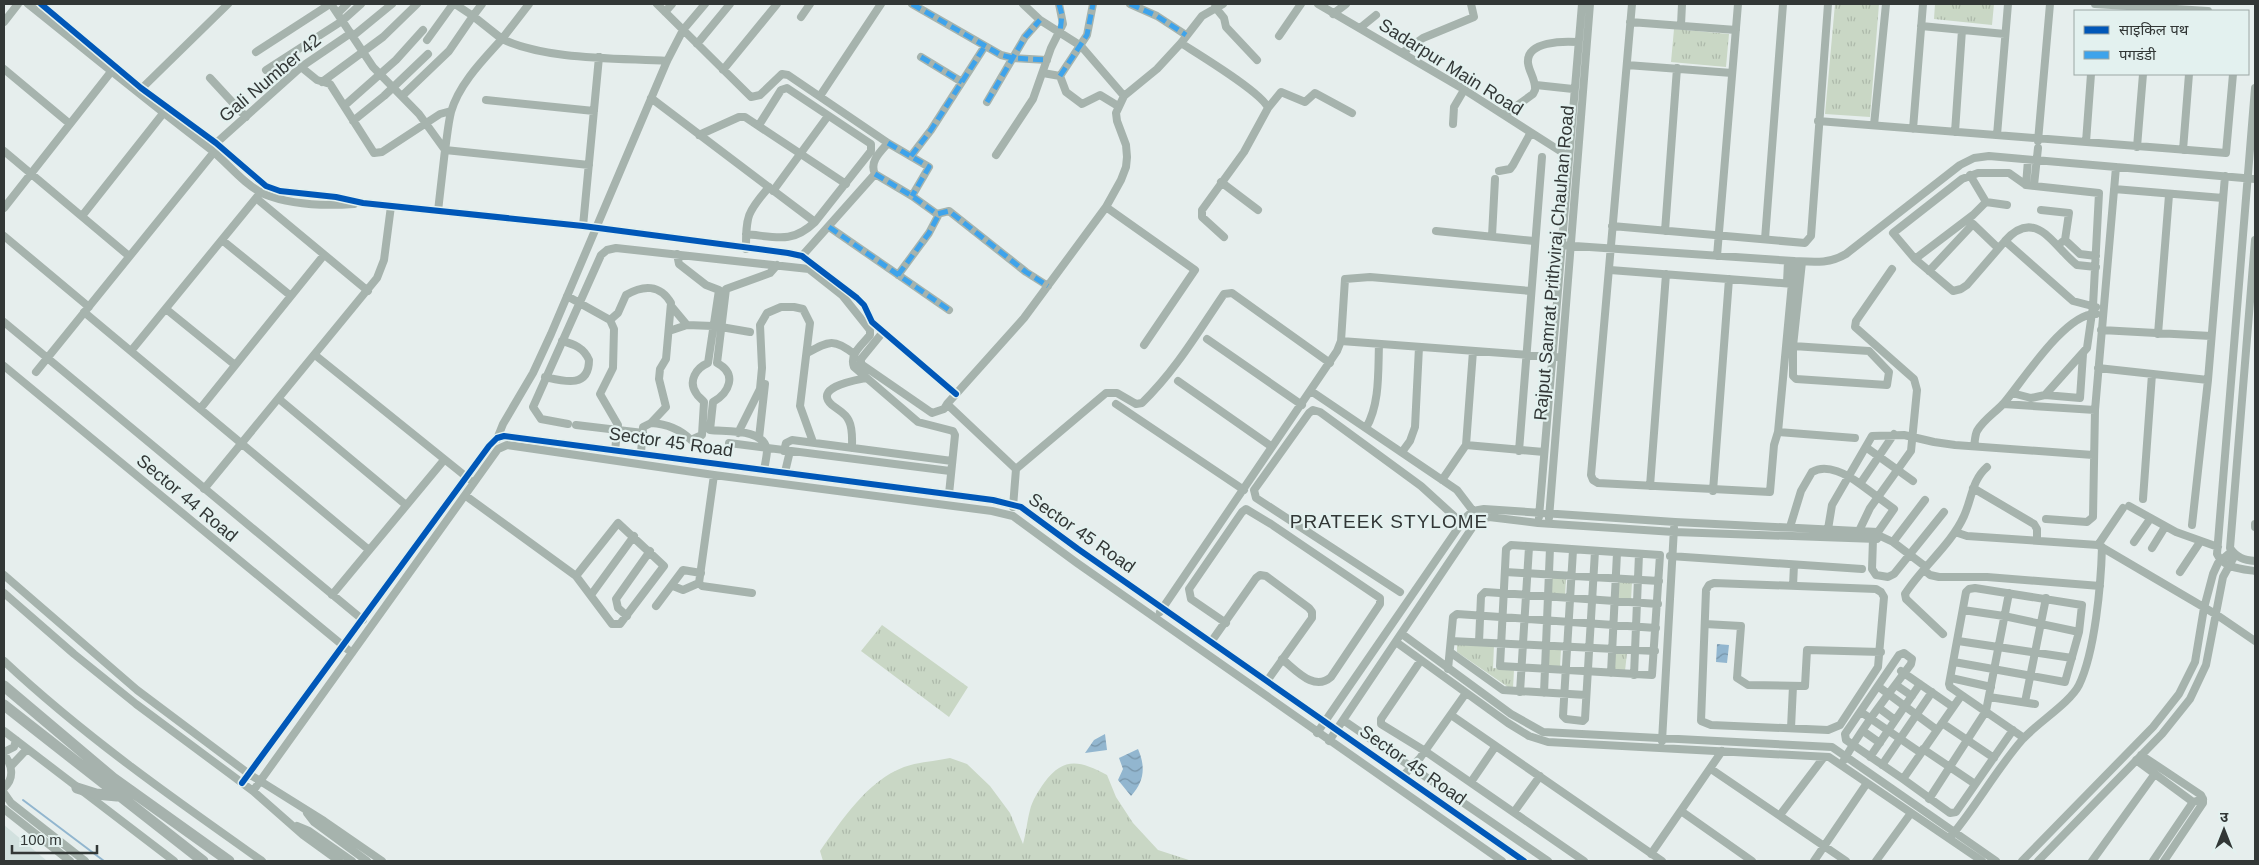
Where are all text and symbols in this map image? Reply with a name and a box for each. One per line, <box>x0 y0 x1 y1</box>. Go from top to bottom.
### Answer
legend <box>2074 10 2249 75</box>
street label: Sadarpur Main Road <box>1375 15 1527 119</box>
text: साइकिल पथ <box>2119 21 2189 38</box>
street label: Gali Number 42 <box>215 30 325 126</box>
text: पगडंडी <box>2119 46 2157 63</box>
street label: Rajput Samrat Prithviraj Chauhan Road <box>1530 105 1578 421</box>
street label: Sector 45 Road <box>608 423 734 461</box>
street label: Sector 44 Road <box>133 450 241 546</box>
street label: Sector 45 Road <box>1025 489 1139 577</box>
district label: PRATEEK STYLOME <box>1290 511 1488 532</box>
street label: Sector 45 Road <box>1356 721 1470 809</box>
north arrow <box>2199 805 2249 855</box>
text: उ <box>2220 809 2229 825</box>
scale bar <box>12 822 98 854</box>
text: 100 m <box>20 831 62 848</box>

